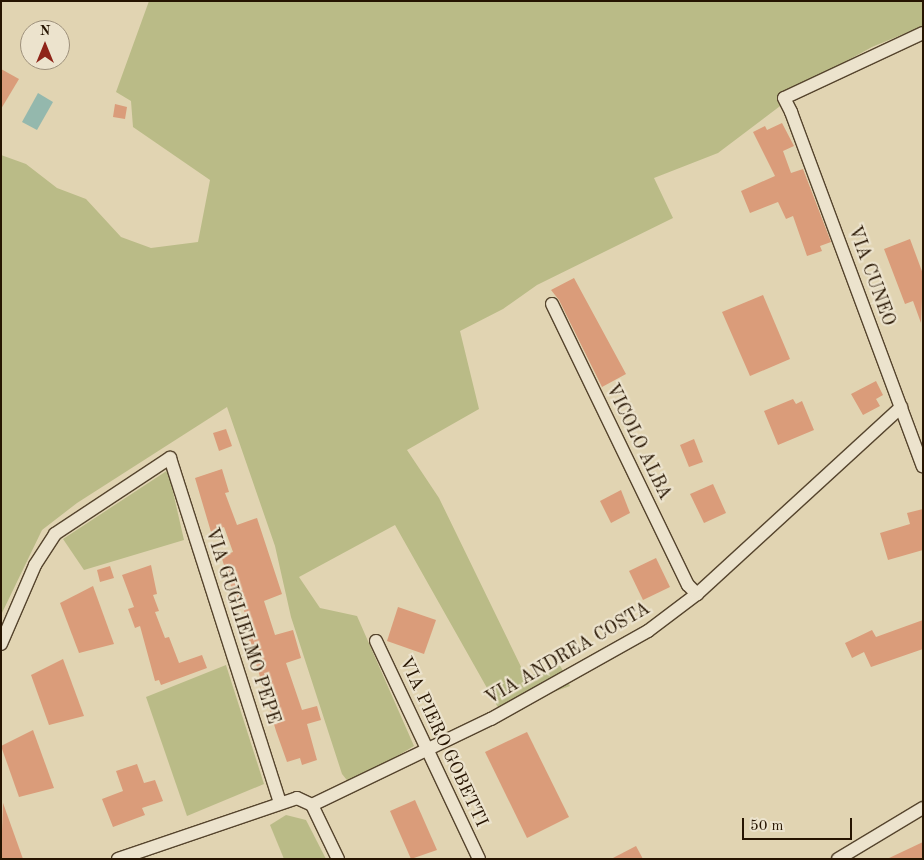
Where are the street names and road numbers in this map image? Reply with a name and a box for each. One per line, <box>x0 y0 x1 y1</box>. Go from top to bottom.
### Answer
street label: VIA CUNEO <box>843 223 899 329</box>
street label: VICOLO ALBA <box>601 380 675 504</box>
street label: VIA GUGLIELMO PEPE <box>200 525 284 727</box>
street label: VIA ANDREA COSTA <box>482 598 654 710</box>
street label: VIA PIERO GOBETTI <box>394 653 492 831</box>

